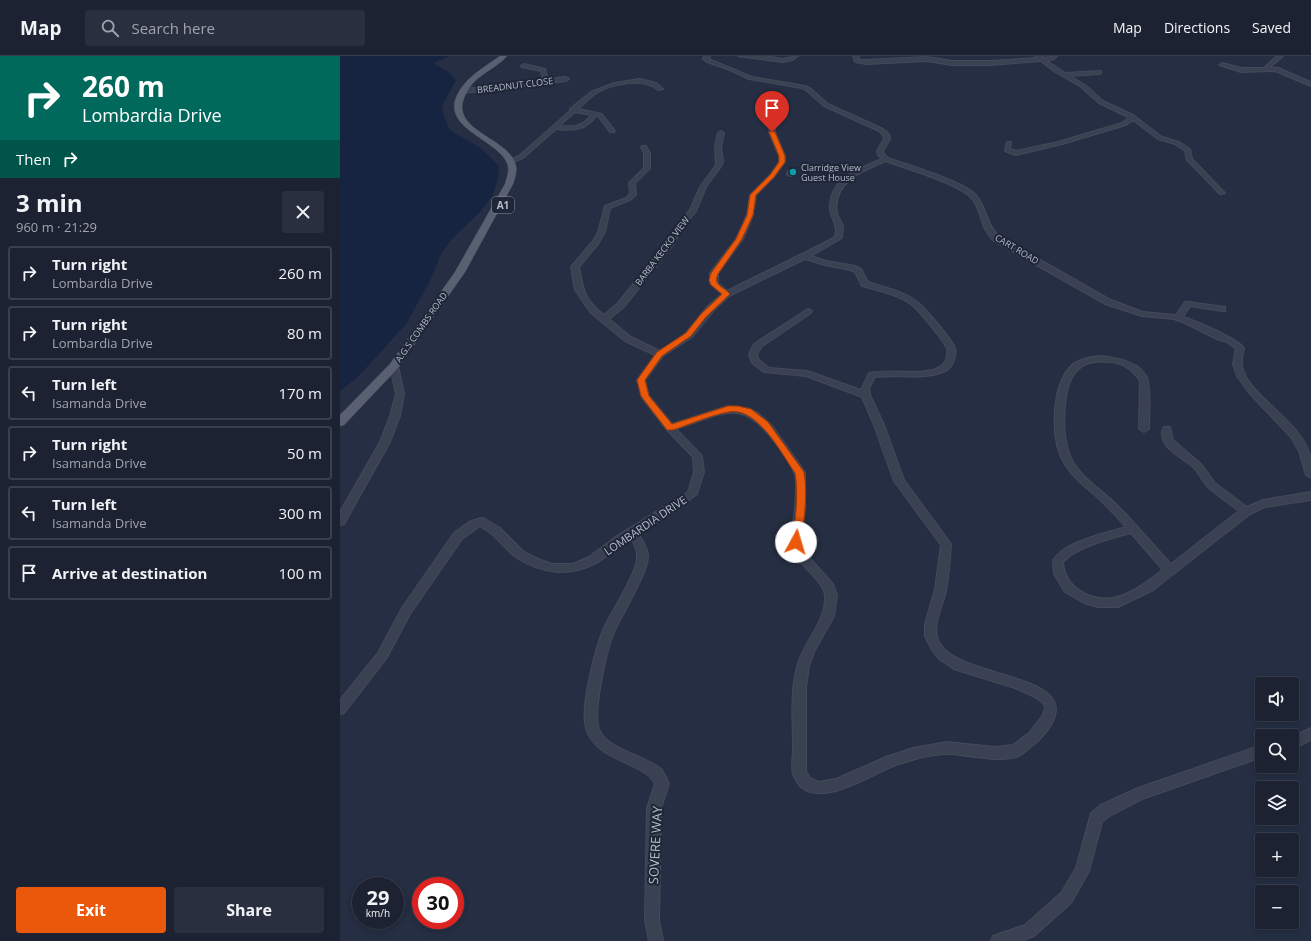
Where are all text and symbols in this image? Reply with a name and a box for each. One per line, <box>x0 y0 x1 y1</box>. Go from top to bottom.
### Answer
search box <box>85 10 365 46</box>
text: Map <box>20 15 61 41</box>
icon: search <box>99 17 121 39</box>
text: Search here <box>131 18 215 38</box>
text: Map <box>1113 18 1142 37</box>
text: Directions <box>1164 18 1230 37</box>
text: Saved <box>1252 18 1291 37</box>
text: 260 m <box>82 67 165 105</box>
icon: right <box>16 72 68 124</box>
street label: BREADNUT CLOSE <box>476 74 554 96</box>
pin <box>755 91 789 132</box>
icon: arrive <box>761 97 783 119</box>
text: Lombardia Drive <box>82 103 222 127</box>
icon: right <box>59 148 81 170</box>
text: Then <box>16 149 51 169</box>
place label: Clarridge View Guest House <box>801 161 861 184</box>
marker: Clarridge View Guest House <box>788 167 798 177</box>
text: 3 min <box>16 186 83 219</box>
button: close <box>282 191 324 233</box>
road number: A1 <box>492 197 514 213</box>
street label: BARBA KECKO VIEW <box>632 213 693 288</box>
text: 960 m · 21:29 <box>16 218 97 236</box>
street label: CART ROAD <box>993 231 1041 267</box>
text: Turn right <box>52 254 127 274</box>
icon: right <box>18 262 40 284</box>
text: 260 m <box>278 263 322 283</box>
text: Lombardia Drive <box>52 274 153 292</box>
street label: A.G.S COMBS ROAD <box>392 289 450 365</box>
text: Turn right <box>52 314 127 334</box>
icon: right <box>18 322 40 344</box>
text: 80 m <box>287 323 322 343</box>
text: Lombardia Drive <box>52 334 153 352</box>
text: Turn left <box>52 374 117 394</box>
icon: left <box>18 382 40 404</box>
text: 170 m <box>278 383 322 403</box>
text: Isamanda Drive <box>52 394 147 412</box>
text: Turn right <box>52 434 127 454</box>
icon: right <box>18 442 40 464</box>
text: 50 m <box>287 443 322 463</box>
text: Isamanda Drive <box>52 454 147 472</box>
street label: LOMBARDIA DRIVE <box>601 492 689 558</box>
text: Turn left <box>52 494 117 514</box>
icon: left <box>18 502 40 524</box>
text: 300 m <box>278 503 322 523</box>
text: Isamanda Drive <box>52 514 147 532</box>
position arrow <box>775 521 817 563</box>
icon: arrive <box>18 562 40 584</box>
text: Arrive at destination <box>52 563 207 583</box>
text: 100 m <box>278 563 322 583</box>
map controls <box>1255 677 1299 929</box>
button: sound <box>1255 677 1299 721</box>
button: search <box>1255 729 1299 773</box>
button: layers <box>1255 781 1299 825</box>
street label: SOVERE WAY <box>644 805 666 885</box>
button: + <box>1255 833 1299 877</box>
speed limit sign: 30 <box>412 877 464 929</box>
text: 29 <box>367 884 389 911</box>
button: − <box>1255 885 1299 929</box>
button: Exit <box>16 887 166 933</box>
button: Share <box>174 887 324 933</box>
text: km/h <box>366 906 390 920</box>

